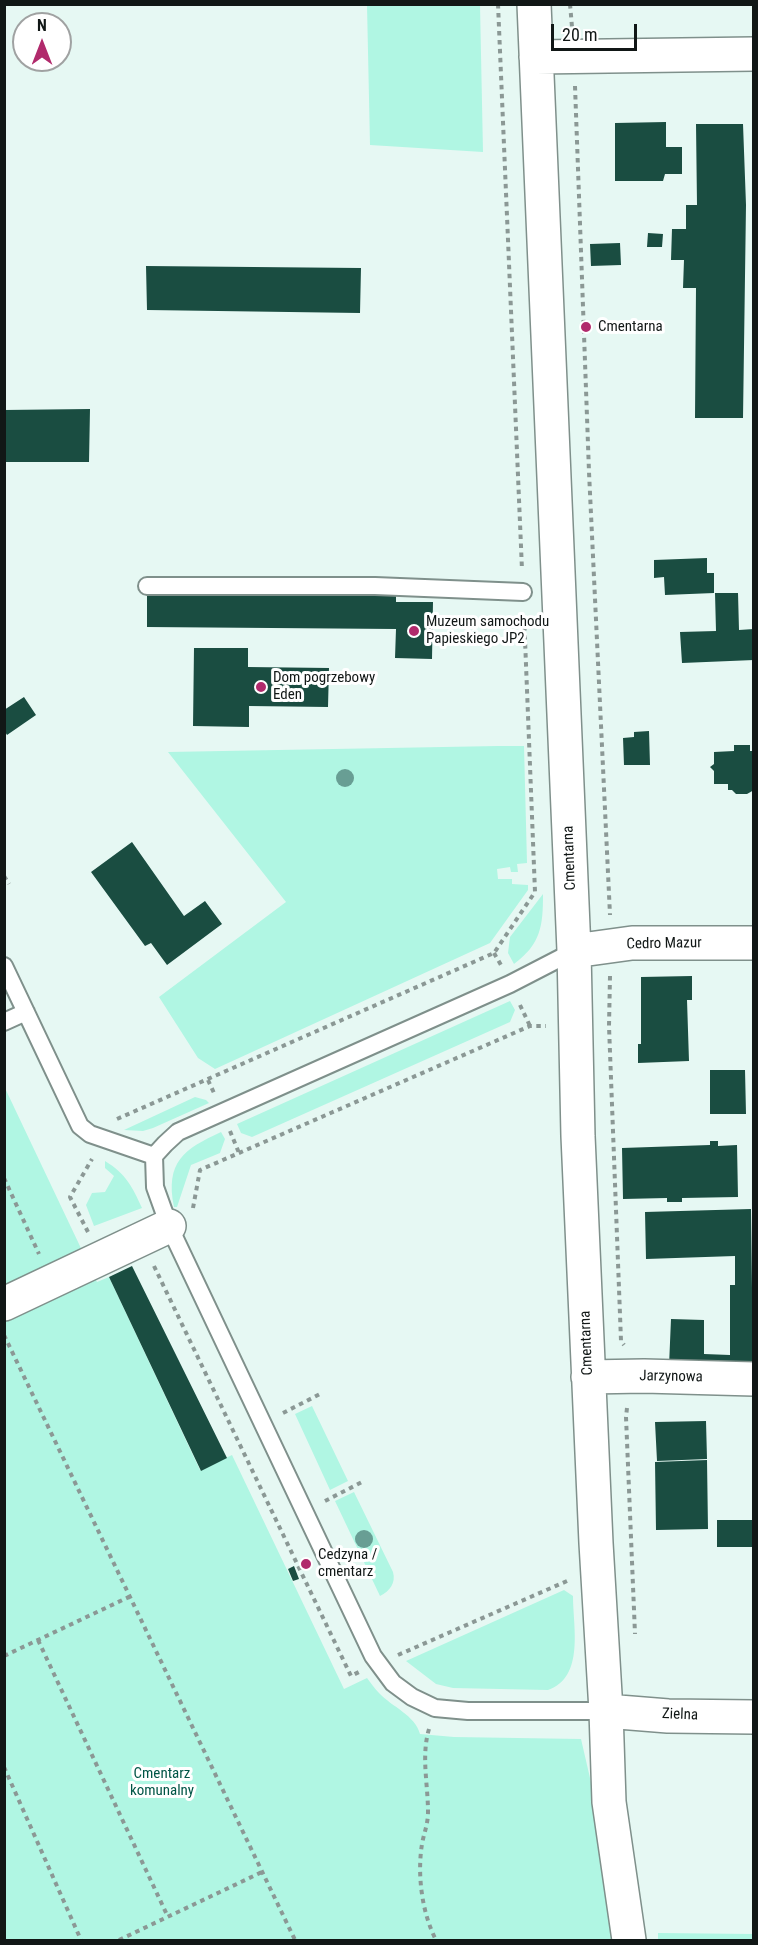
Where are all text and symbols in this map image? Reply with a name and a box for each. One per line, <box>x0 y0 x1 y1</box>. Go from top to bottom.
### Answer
north arrow <box>12 12 72 72</box>
scale bar <box>554 12 640 50</box>
text: N <box>37 16 47 35</box>
text: 20 m <box>562 24 597 45</box>
place label: Cmentarna <box>598 318 663 336</box>
marker: Cmentarna <box>579 320 593 334</box>
place label: Muzeum samochodu Papieskiego JP2 <box>426 613 549 648</box>
marker: Muzeum samochodu Papieskiego JP2 <box>407 624 421 638</box>
place label: Dom pogrzebowy Eden <box>273 669 375 704</box>
marker: Dom pogrzebowy Eden <box>254 680 268 694</box>
street label: Cmentarna <box>560 825 580 891</box>
street label: Cedro Mazur <box>626 934 702 954</box>
street label: Cmentarna <box>577 1310 597 1376</box>
street label: Jarzynowa <box>639 1367 703 1387</box>
place label: Cedzyna / cmentarz <box>318 1546 377 1581</box>
marker: Cedzyna / cmentarz <box>299 1557 313 1571</box>
street label: Zielna <box>662 1705 698 1725</box>
park label: Cmentarz komunalny <box>130 1765 194 1800</box>

